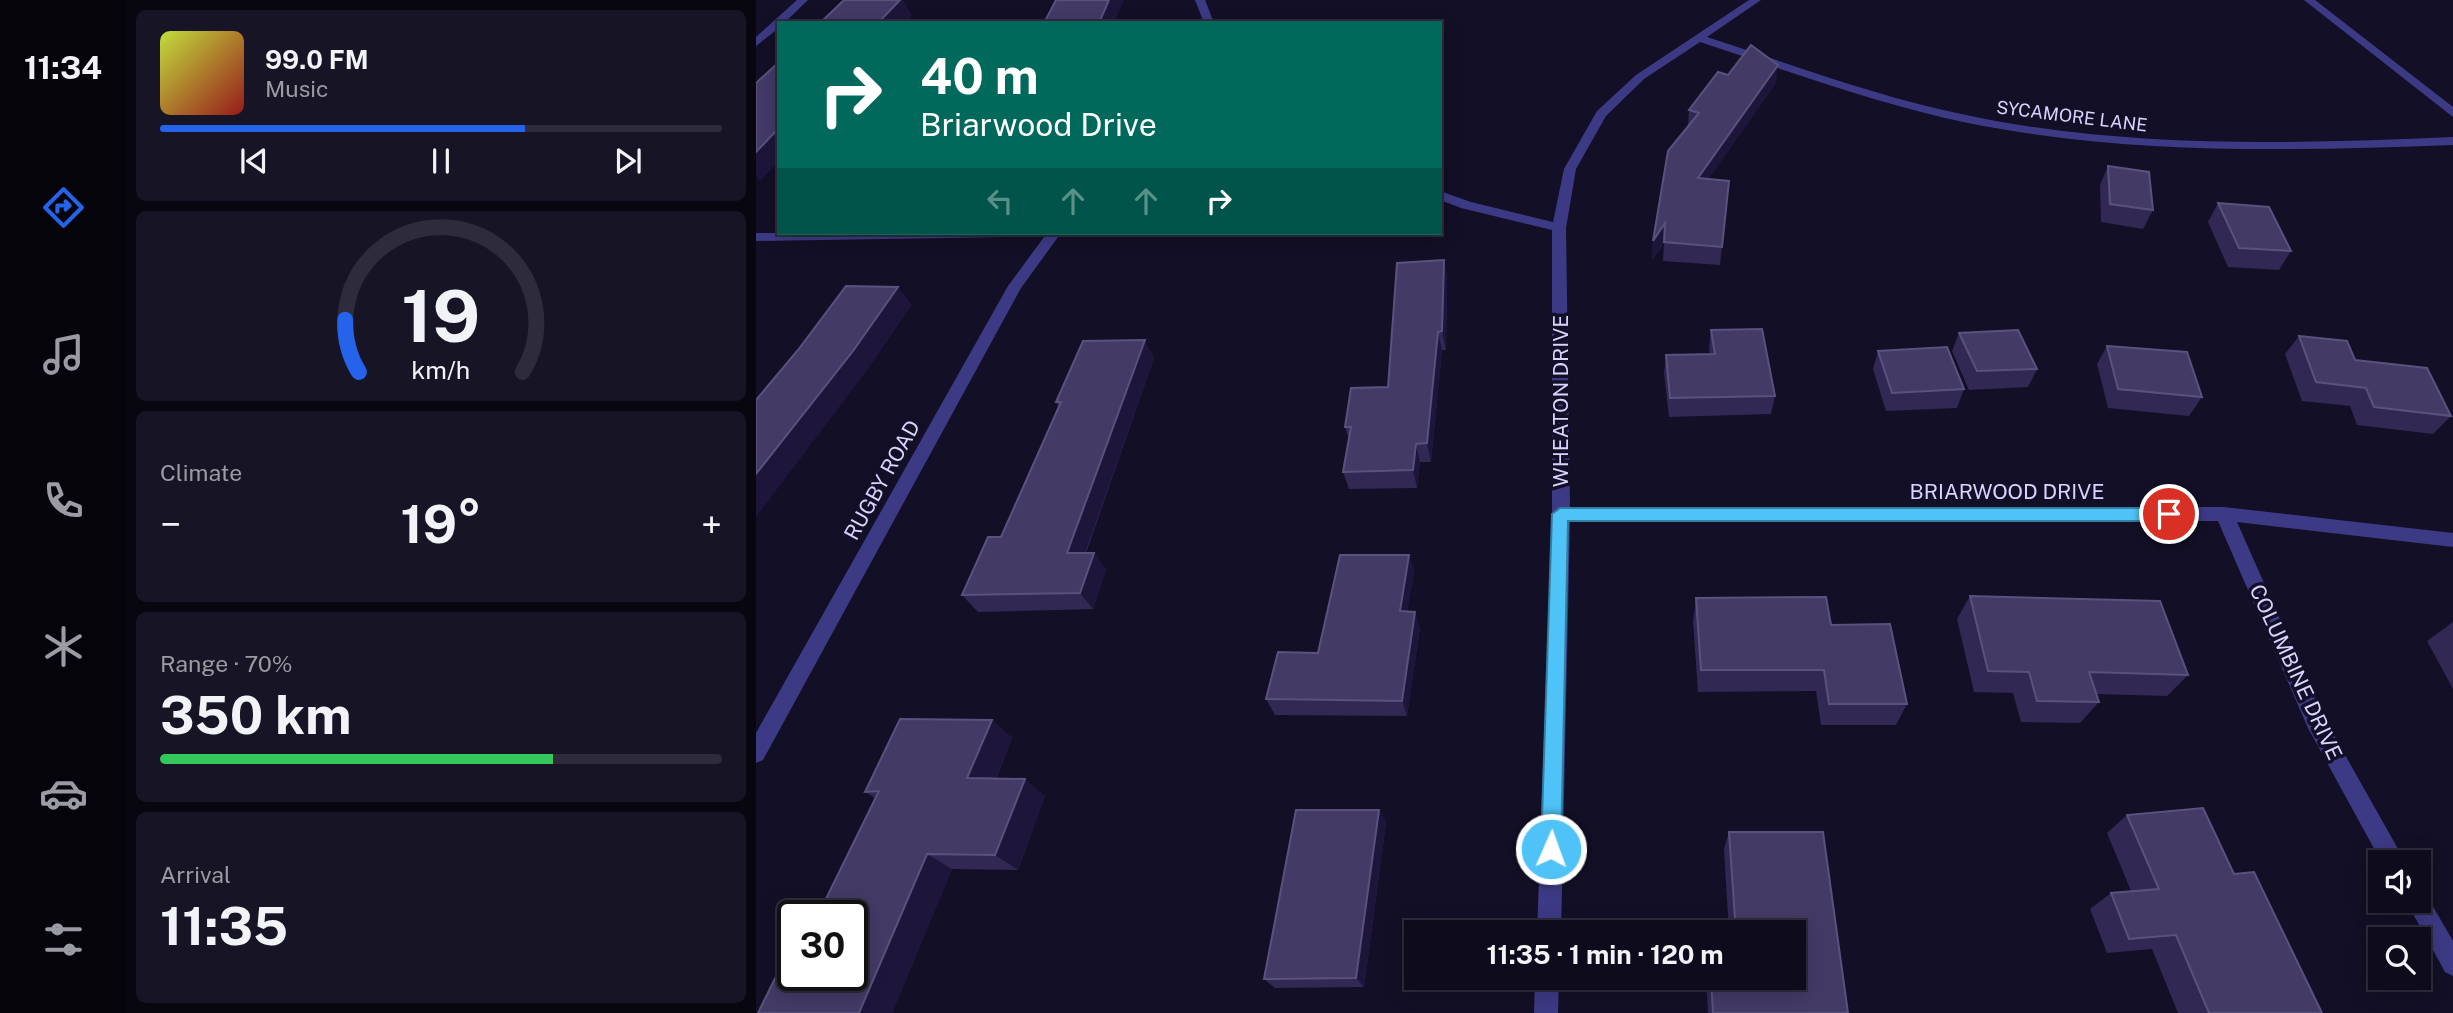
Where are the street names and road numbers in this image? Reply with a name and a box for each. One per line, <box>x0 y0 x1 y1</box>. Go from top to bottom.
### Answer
street label: SYCAMORE LANE <box>1995 96 2149 136</box>
street label: WHEATON DRIVE <box>1548 315 1573 487</box>
street label: RUGBY ROAD <box>839 416 925 544</box>
street label: BRIARWOOD DRIVE <box>1910 479 2104 504</box>
street label: COLUMBINE DRIVE <box>2244 580 2348 764</box>

